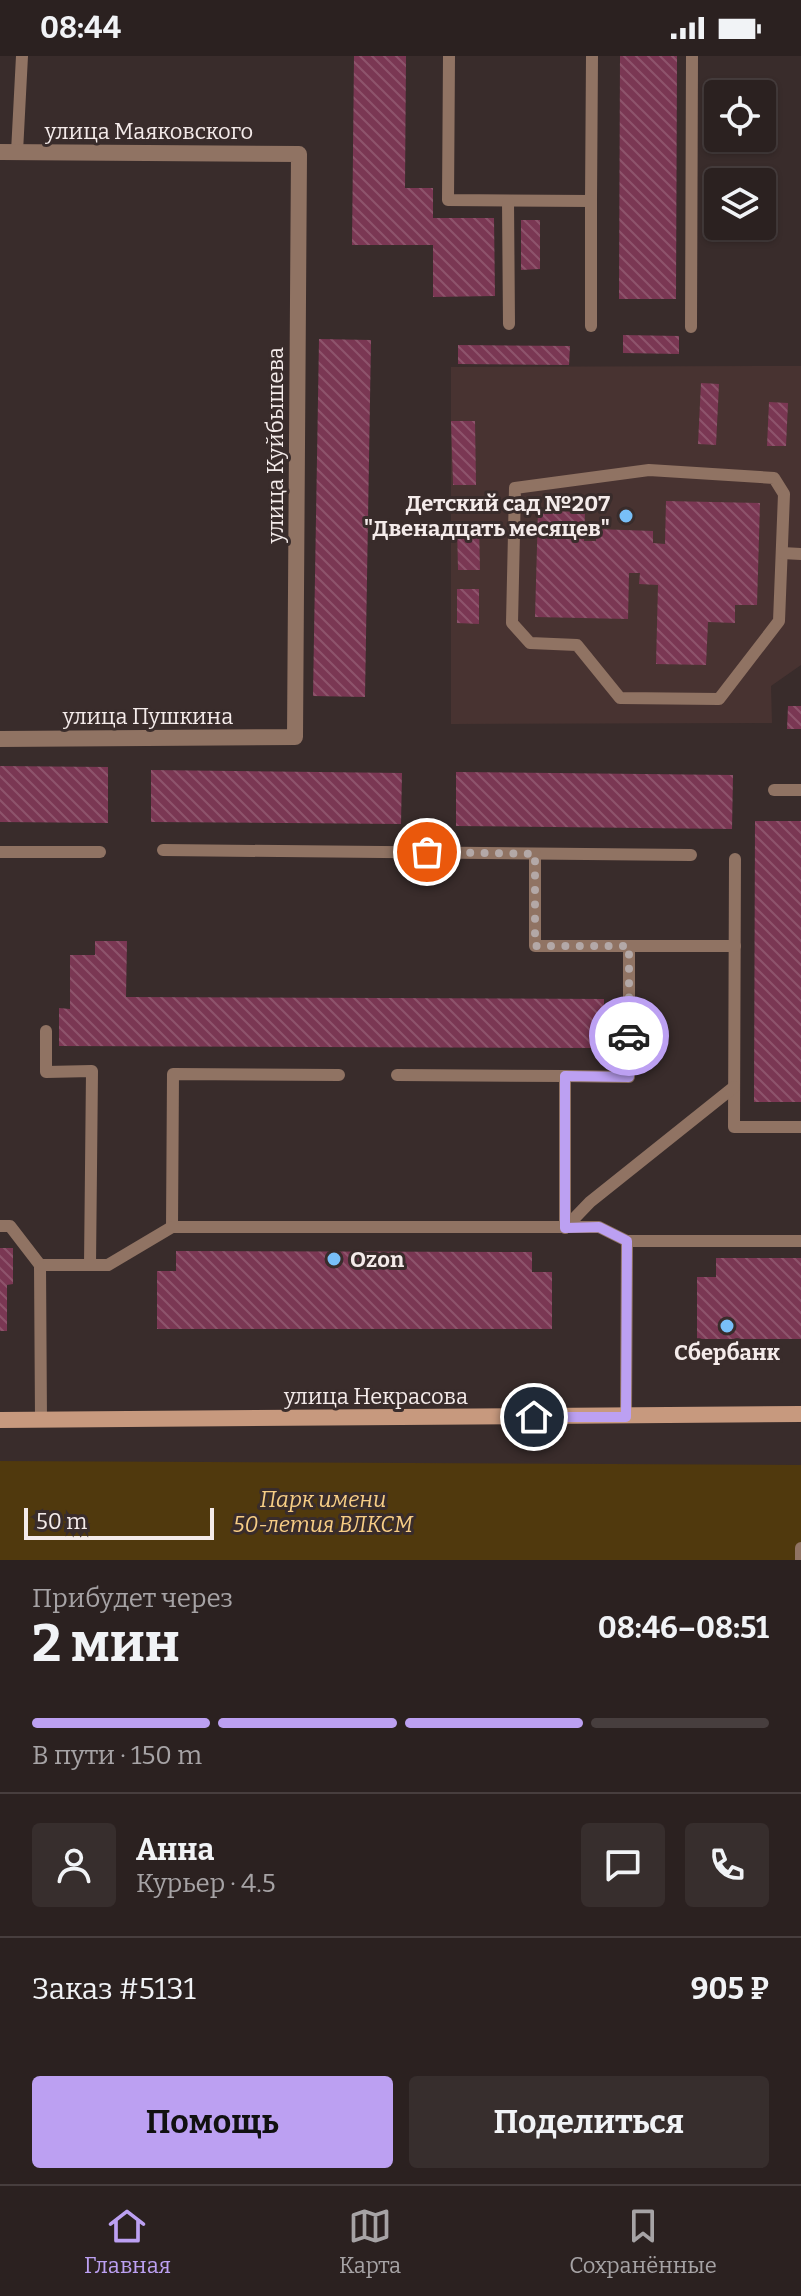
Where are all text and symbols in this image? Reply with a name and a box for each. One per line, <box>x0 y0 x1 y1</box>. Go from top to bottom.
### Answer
text: 08:44 <box>40 10 121 46</box>
map controls <box>704 80 776 240</box>
button: locate <box>704 80 776 152</box>
street label: улица Маяковского <box>44 118 253 145</box>
button: layers <box>704 168 776 240</box>
street label: улица Куйбышева <box>262 347 289 544</box>
place label: Детский сад №207 "Двенадцать месяцев" <box>364 490 610 542</box>
marker: Детский сад №207 "Двенадцать месяцев" <box>617 507 635 525</box>
street label: улица Пушкина <box>62 703 233 730</box>
pin <box>393 818 461 886</box>
icon: bag <box>405 830 449 874</box>
courier <box>589 996 669 1076</box>
icon: car <box>607 1014 651 1058</box>
place label: Ozon <box>350 1246 404 1273</box>
marker: Ozon <box>325 1250 343 1268</box>
marker: Сбербанк <box>718 1317 736 1335</box>
place label: Сбербанк <box>674 1339 781 1366</box>
street label: улица Некрасова <box>283 1383 468 1410</box>
pin <box>500 1383 568 1451</box>
icon: home <box>512 1395 556 1439</box>
park label: Парк имени 50-летия ВЛКСМ <box>233 1486 414 1538</box>
scale bar <box>24 1504 214 1540</box>
text: 50 m <box>36 1508 87 1535</box>
text: Прибудет через <box>32 1583 233 1614</box>
text: 08:46–08:51 <box>598 1610 769 1646</box>
text: 2 мин <box>32 1612 180 1675</box>
text: В пути · 150 m <box>32 1740 202 1771</box>
button: person <box>32 1823 116 1907</box>
button: chat <box>581 1823 665 1907</box>
button: phone <box>685 1823 769 1907</box>
text: Анна <box>136 1832 214 1868</box>
text: Курьер · 4.5 <box>136 1868 276 1899</box>
text: Заказ #5131 <box>32 1971 196 2007</box>
text: 905 ₽ <box>691 1971 769 2007</box>
button: Помощь <box>32 2076 393 2168</box>
button: Поделиться <box>409 2076 769 2168</box>
tab: Главная <box>84 2204 171 2279</box>
tab: Карта <box>339 2204 401 2279</box>
tab: Сохранённые <box>569 2204 717 2279</box>

